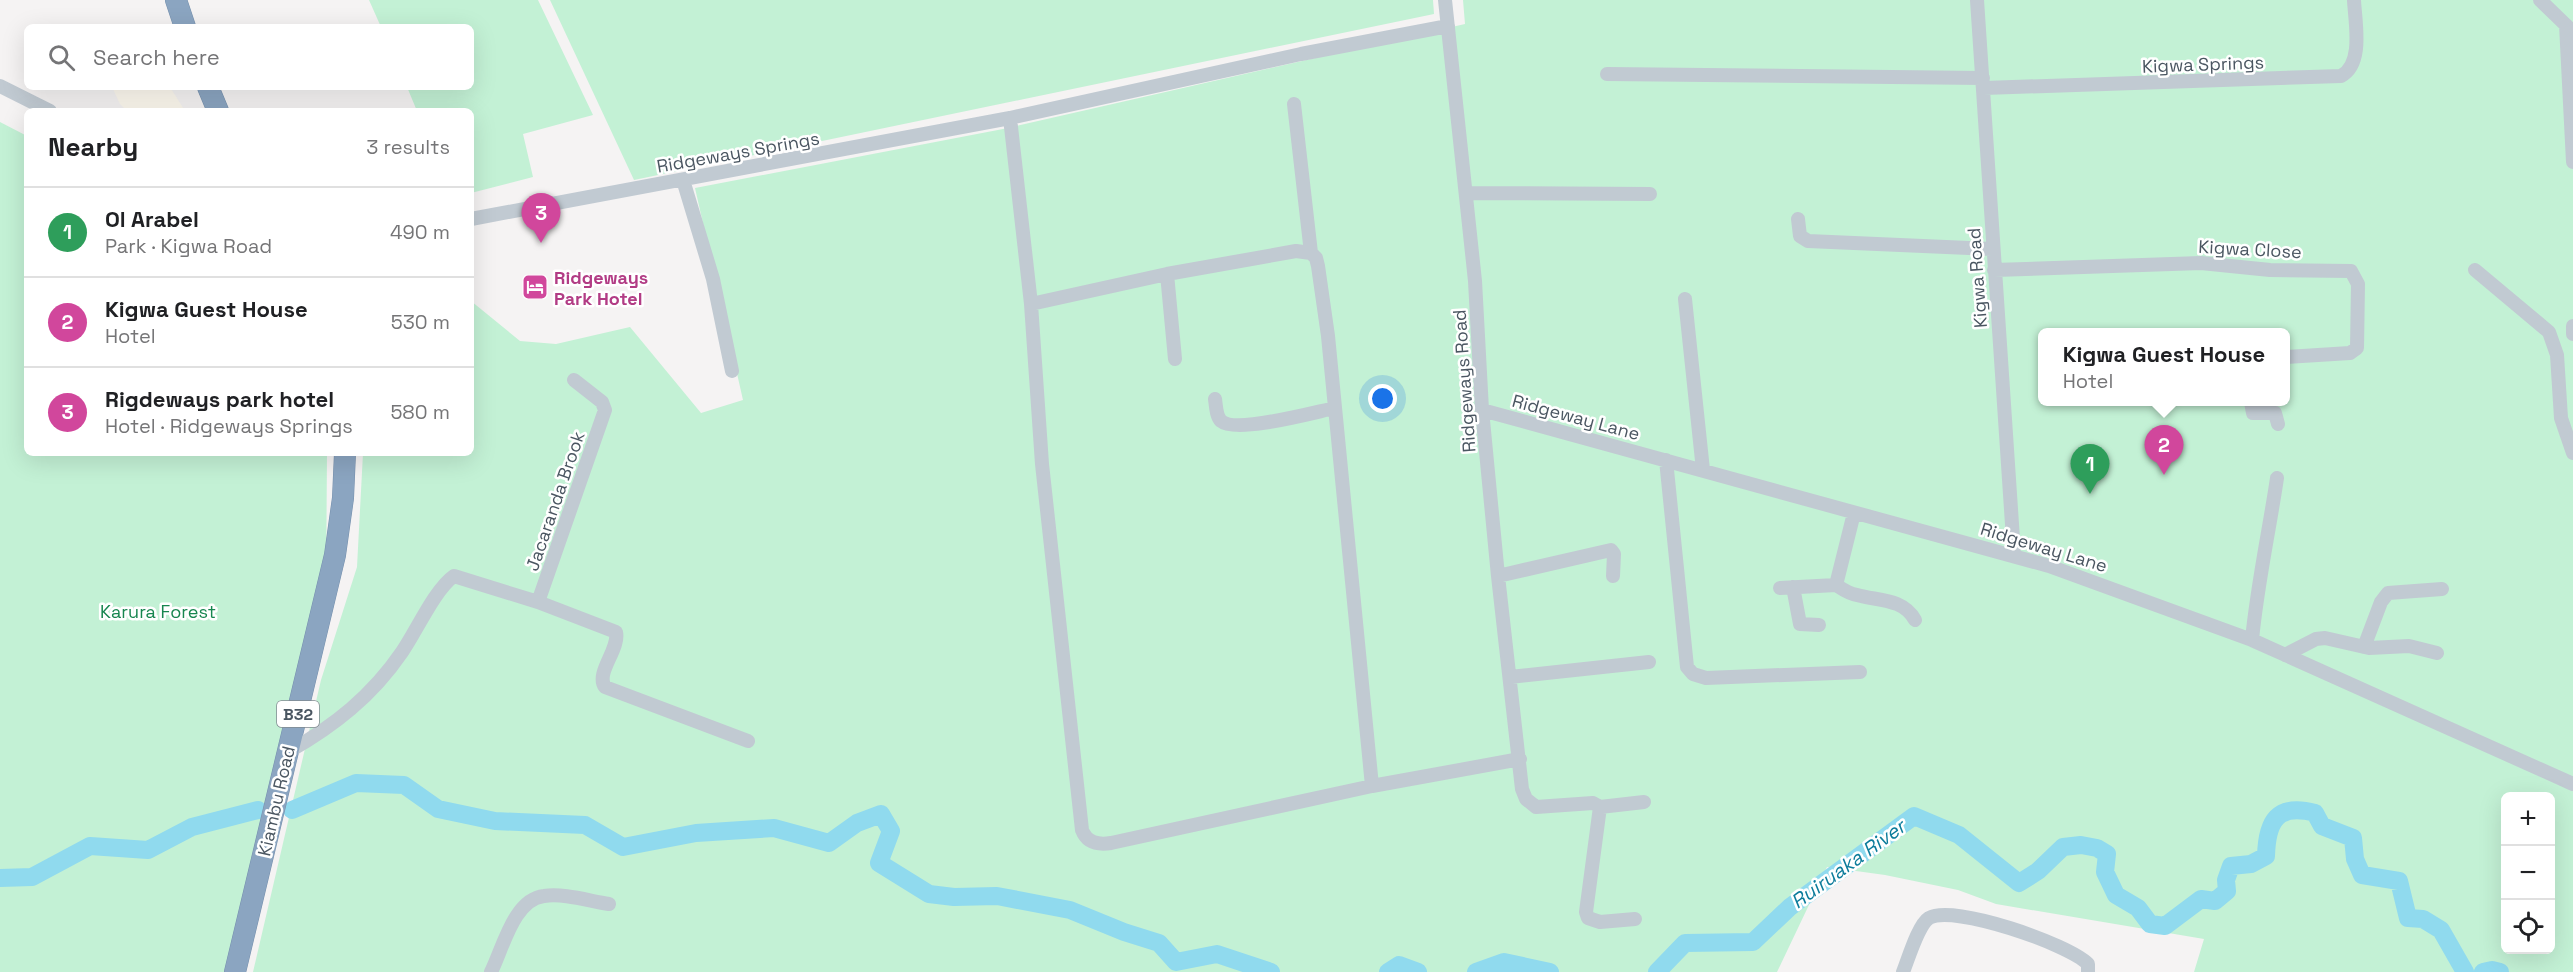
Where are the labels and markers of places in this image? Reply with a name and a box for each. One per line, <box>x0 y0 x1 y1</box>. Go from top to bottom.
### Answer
pin: 3 <box>522 194 560 243</box>
place label: Ridgeways Park Hotel <box>554 266 648 310</box>
hotel icon: Ridgeways Park Hotel <box>520 272 550 302</box>
pin: 2 <box>2144 426 2184 475</box>
pin: 1 <box>2070 444 2110 494</box>

